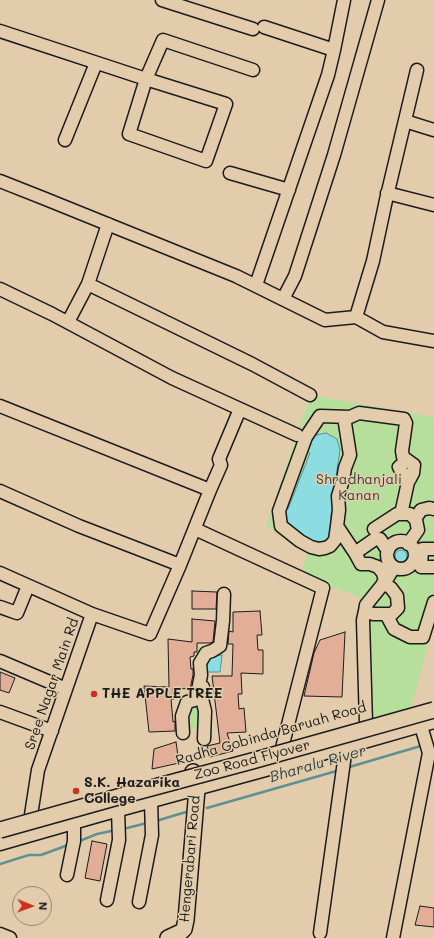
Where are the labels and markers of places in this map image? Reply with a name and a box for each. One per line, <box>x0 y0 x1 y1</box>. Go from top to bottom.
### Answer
place label: THE APPLE TREE <box>102 686 222 702</box>
marker: THE APPLE TREE <box>89 689 99 699</box>
place label: S.K. Hazarika College <box>84 775 180 808</box>
marker: S.K. Hazarika College <box>71 786 81 796</box>

